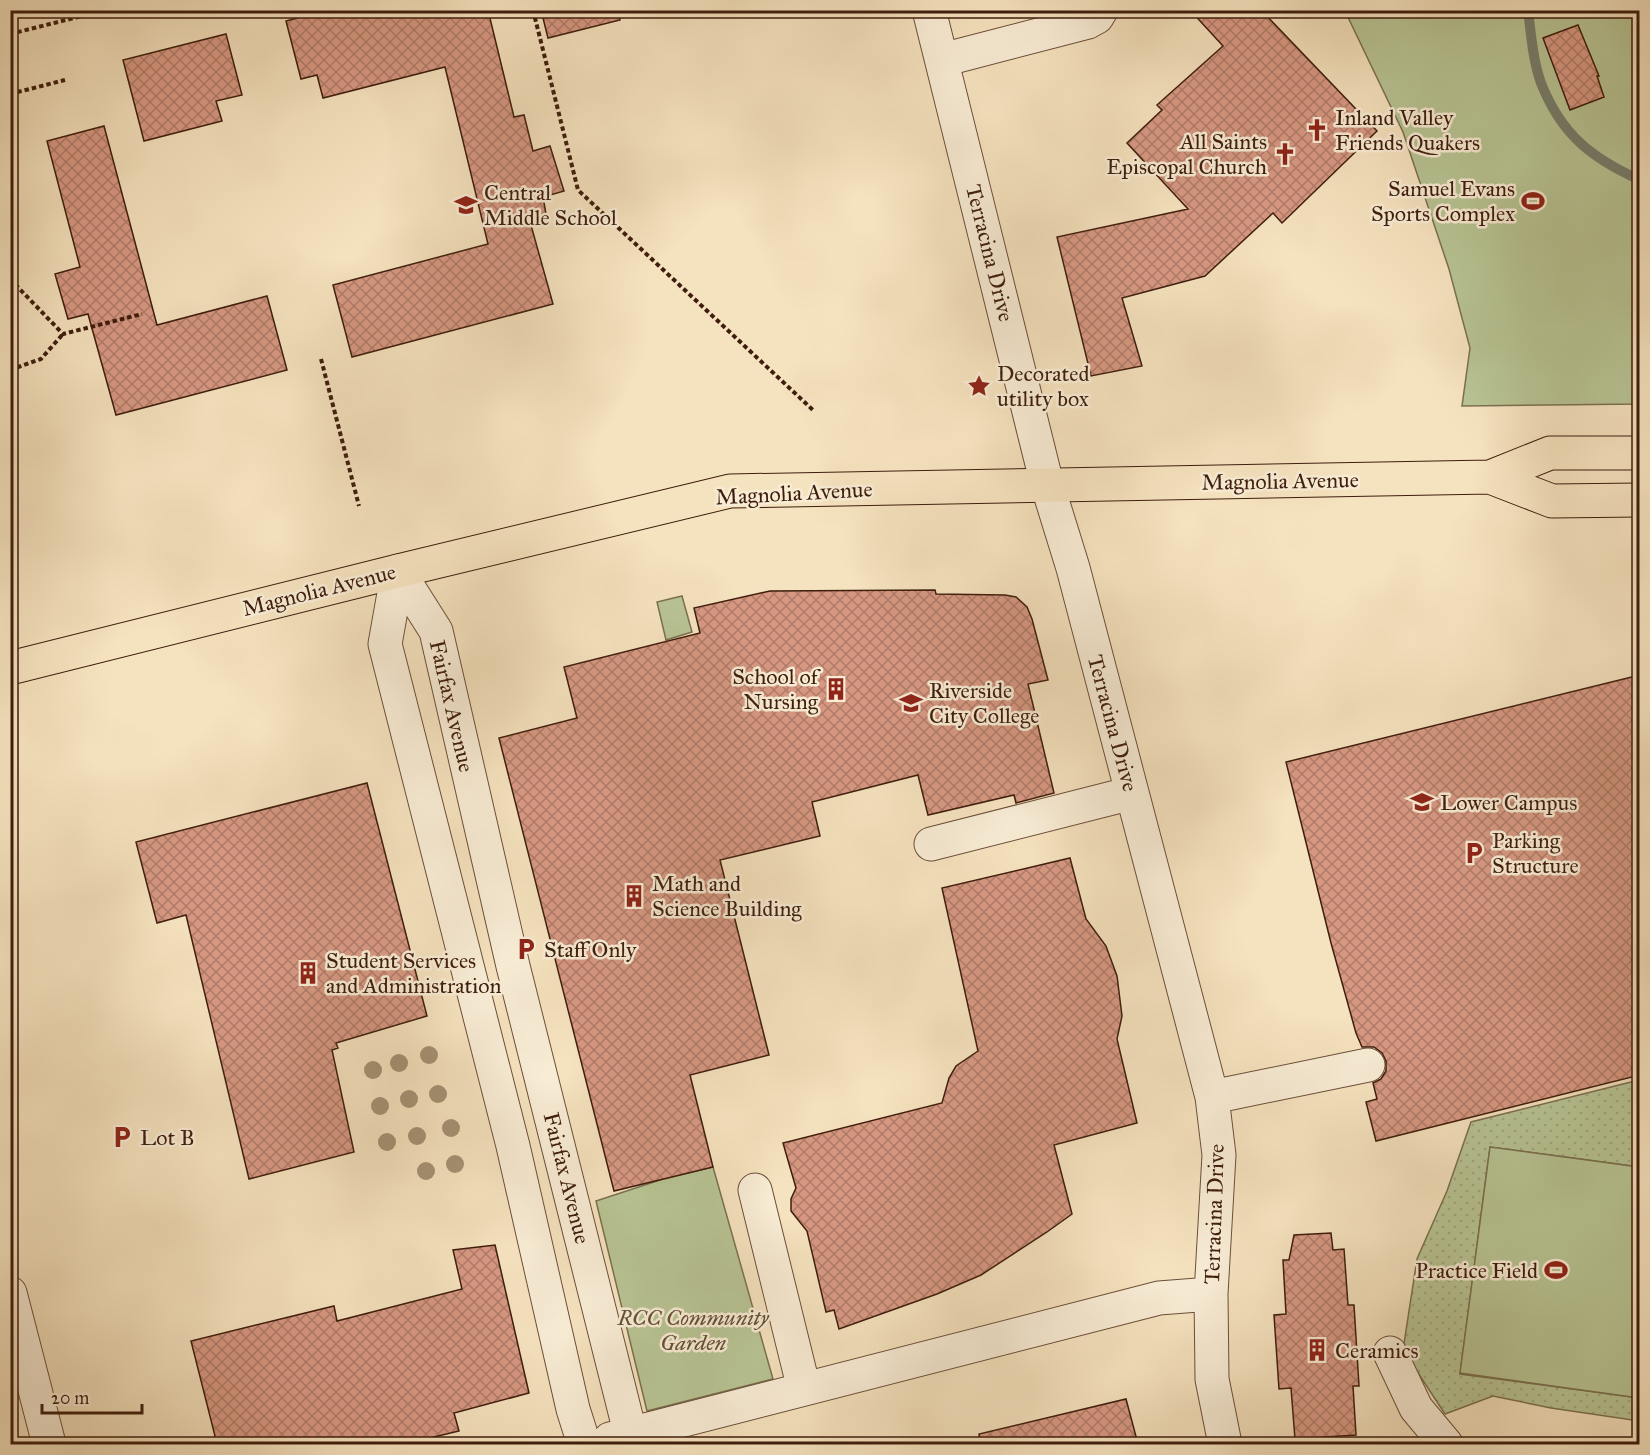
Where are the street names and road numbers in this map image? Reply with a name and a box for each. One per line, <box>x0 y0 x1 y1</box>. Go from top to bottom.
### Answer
street label: Terracina Drive <box>960 182 1020 324</box>
street label: Magnolia Avenue <box>1201 466 1359 496</box>
street label: Magnolia Avenue <box>715 475 873 511</box>
street label: Magnolia Avenue <box>239 558 399 622</box>
street label: Fairfax Avenue <box>424 637 480 775</box>
street label: Terracina Drive <box>1082 652 1144 794</box>
street label: Fairfax Avenue <box>538 1109 596 1247</box>
street label: Terracina Drive <box>1198 1143 1230 1285</box>

